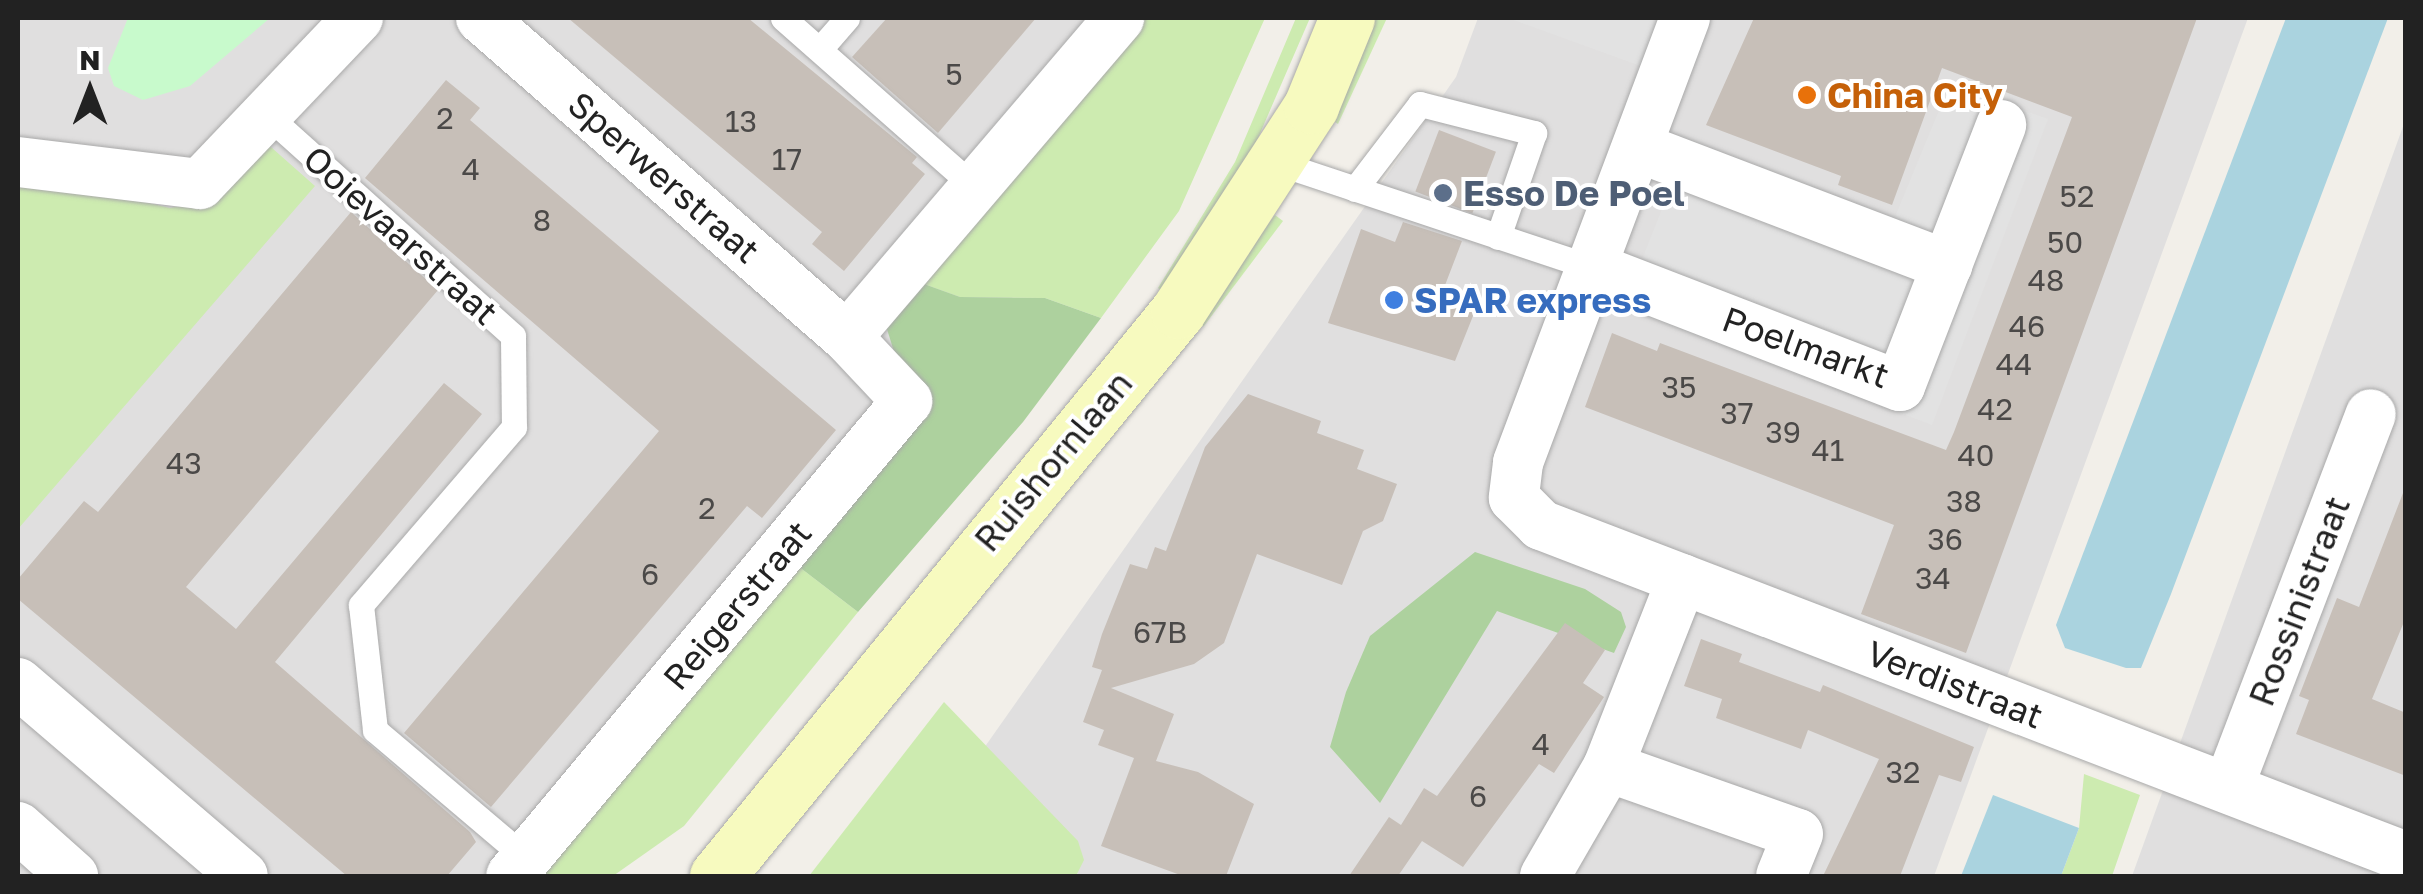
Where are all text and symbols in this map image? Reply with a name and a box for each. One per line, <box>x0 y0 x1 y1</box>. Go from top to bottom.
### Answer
north arrow <box>40 40 140 140</box>
text: N <box>79 43 101 76</box>
house number: 5 <box>945 56 963 92</box>
place label: China City <box>1827 74 2003 116</box>
street label: Sperwerstraat <box>560 83 768 271</box>
marker: China City <box>1796 84 1818 106</box>
house number: 2 <box>436 100 454 136</box>
house number: 13 <box>725 103 757 139</box>
street label: Ooievaarstraat <box>295 137 507 333</box>
house number: 17 <box>772 141 802 177</box>
house number: 4 <box>462 151 480 187</box>
place label: Esso De Poel <box>1463 172 1685 214</box>
house number: 52 <box>2060 178 2094 214</box>
marker: Esso De Poel <box>1432 182 1454 204</box>
house number: 8 <box>533 202 551 238</box>
house number: 50 <box>2047 224 2083 260</box>
house number: 48 <box>2028 262 2064 298</box>
place label: SPAR express <box>1414 279 1651 321</box>
marker: SPAR express <box>1383 289 1405 311</box>
street label: Poelmarkt <box>1717 298 1895 396</box>
house number: 46 <box>2009 308 2045 344</box>
house number: 44 <box>1996 346 2032 382</box>
street label: Ruishornlaan <box>966 362 1140 560</box>
house number: 35 <box>1662 369 1696 405</box>
house number: 42 <box>1977 391 2013 427</box>
house number: 37 <box>1720 395 1754 431</box>
house number: 39 <box>1765 414 1801 450</box>
house number: 41 <box>1812 432 1844 468</box>
house number: 40 <box>1958 437 1994 473</box>
house number: 43 <box>166 445 202 481</box>
house number: 38 <box>1946 483 1982 519</box>
house number: 2 <box>698 490 716 526</box>
street label: Rossinistraat <box>2240 490 2358 712</box>
street label: Reigerstraat <box>654 512 820 698</box>
house number: 36 <box>1927 521 1963 557</box>
house number: 6 <box>641 556 659 592</box>
house number: 34 <box>1915 560 1951 596</box>
house number: 67B <box>1133 614 1187 650</box>
street label: Verdistraat <box>1861 631 2049 737</box>
house number: 4 <box>1532 726 1550 762</box>
house number: 32 <box>1886 754 1920 790</box>
house number: 6 <box>1469 778 1487 814</box>

